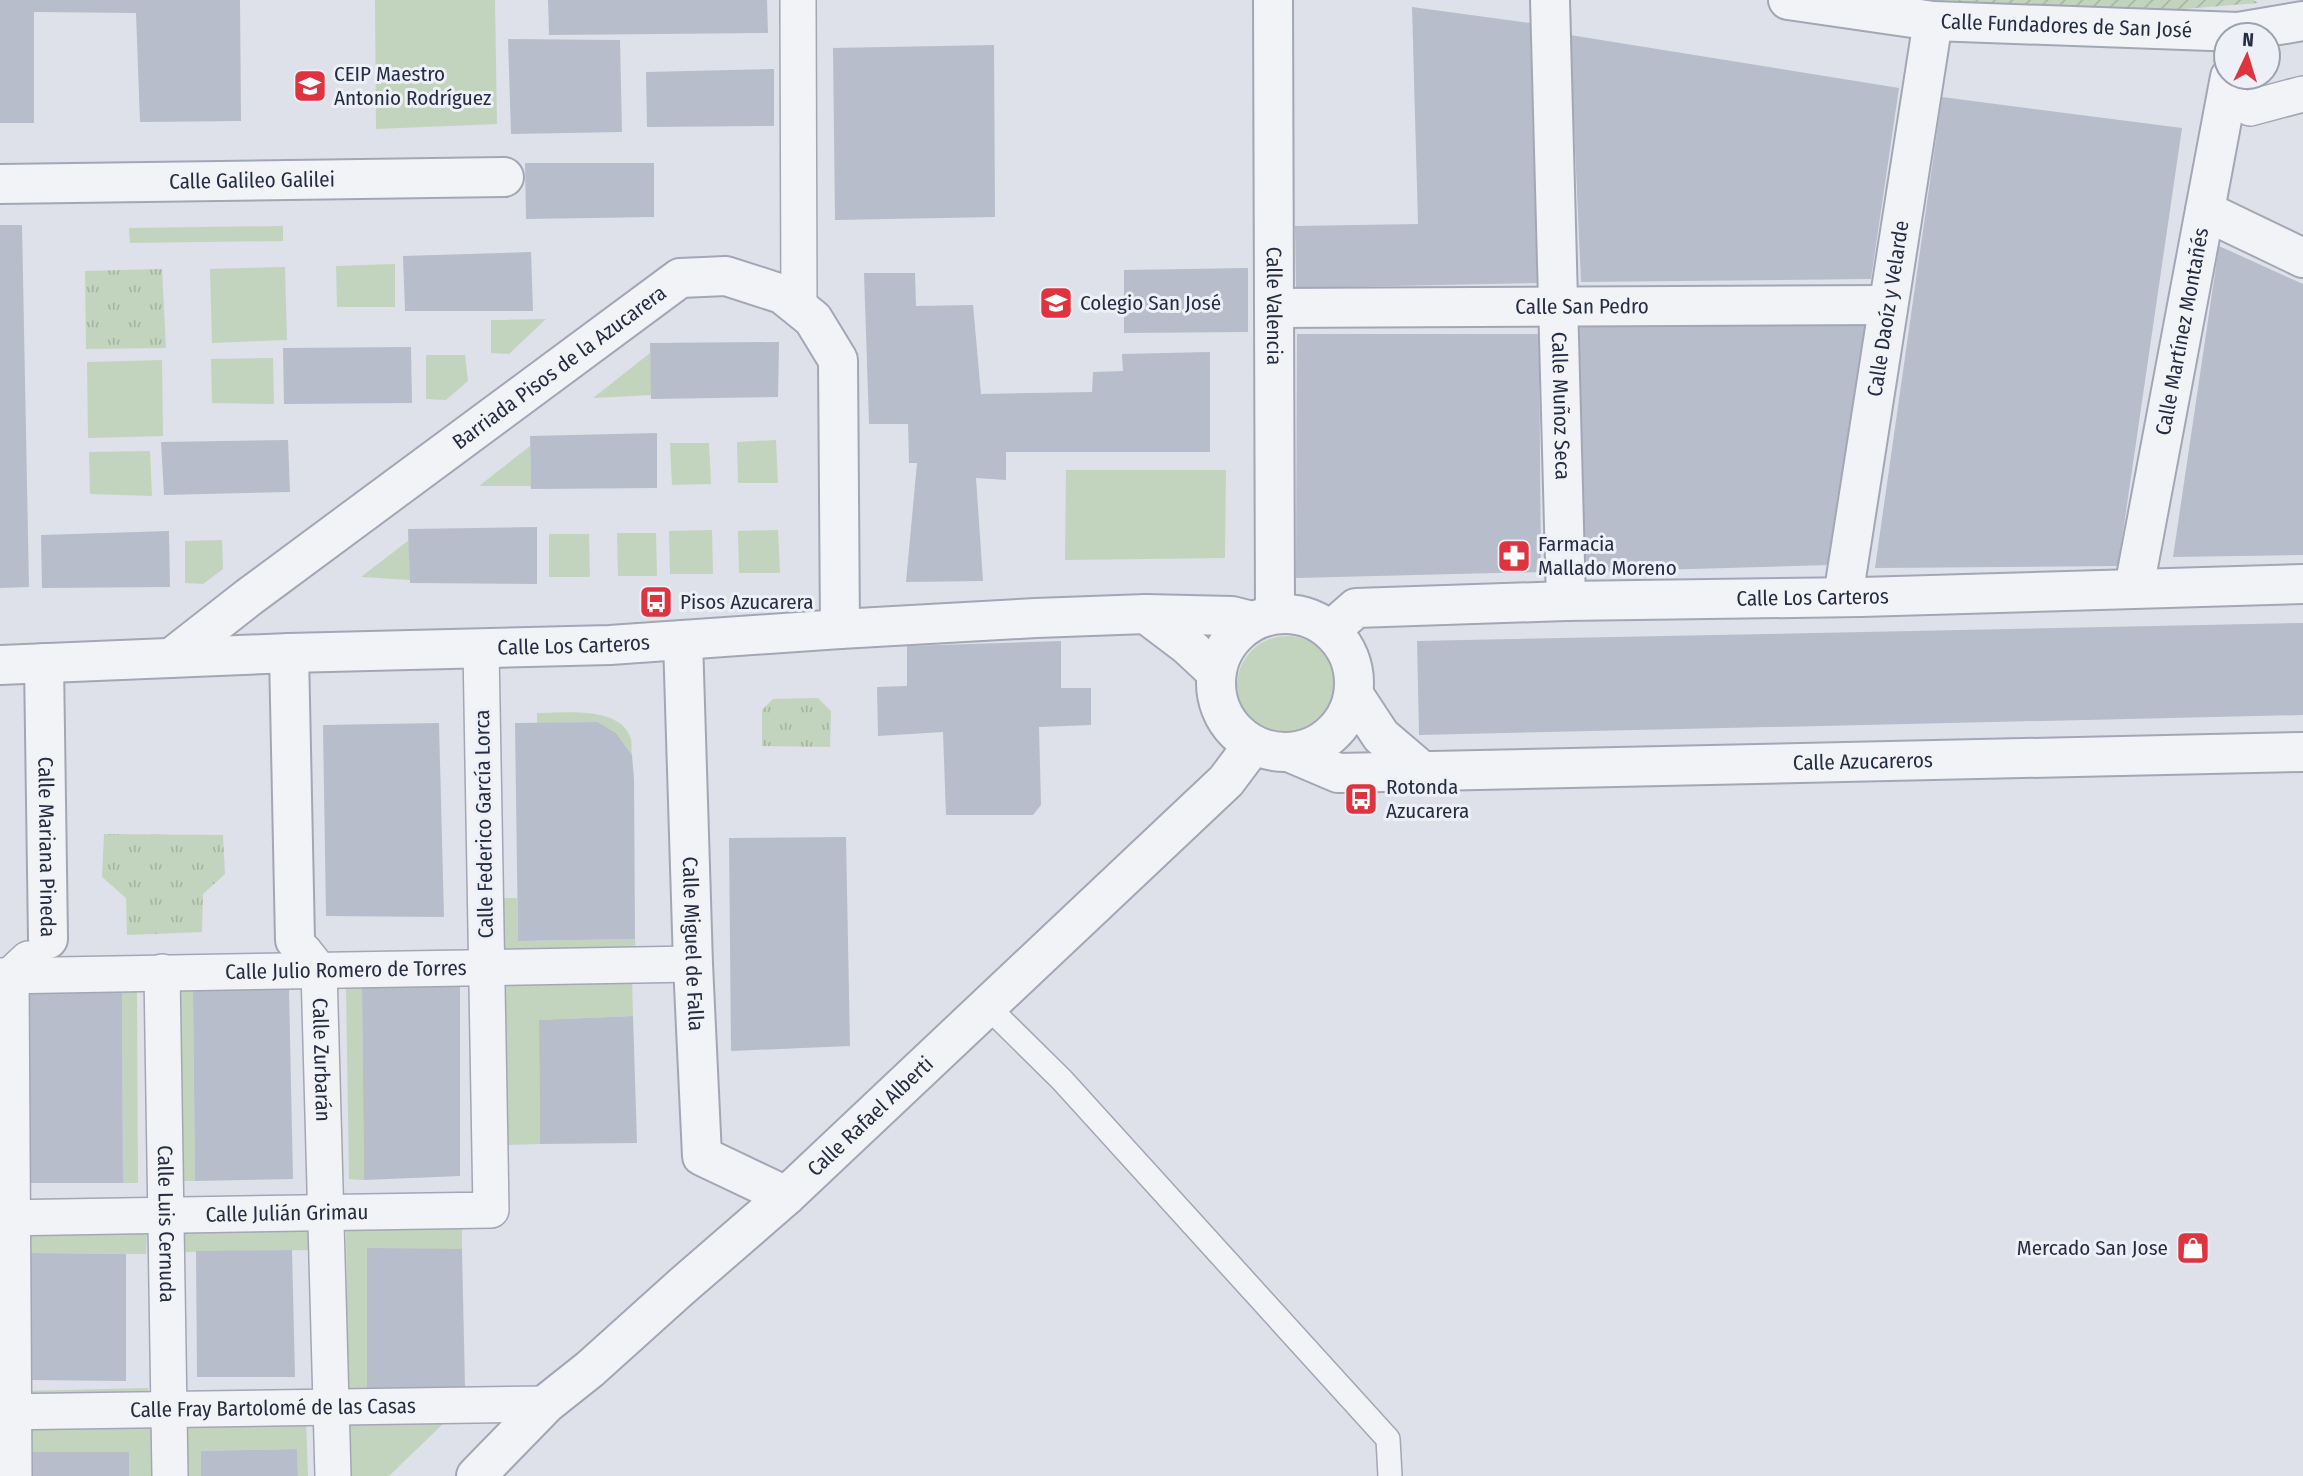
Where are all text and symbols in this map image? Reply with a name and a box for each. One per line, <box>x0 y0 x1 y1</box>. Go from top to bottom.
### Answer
street label: Calle Fundadores de San José <box>1940 8 2193 43</box>
north arrow <box>2212 21 2282 91</box>
text: N <box>2242 28 2255 51</box>
place label: CEIP Maestro Antonio Rodríguez <box>334 61 491 111</box>
school or university icon: CEIP Maestro Antonio Rodríguez <box>291 67 329 105</box>
street label: Calle Galileo Galilei <box>169 166 335 195</box>
street label: Calle Daoíz y Velarde <box>1862 219 1915 398</box>
street label: Calle Martínez Montañés <box>2150 226 2214 437</box>
street label: Calle Valencia <box>1261 247 1287 365</box>
street label: Barriada Pisos de la Azucarera <box>447 280 671 455</box>
school or university icon: Colegio San José <box>1037 284 1075 322</box>
place label: Colegio San José <box>1080 290 1221 316</box>
street label: Calle San Pedro <box>1515 293 1649 320</box>
street label: Calle Muñoz Seca <box>1546 332 1576 480</box>
place label: Farmacia Mallado Moreno <box>1538 531 1677 581</box>
pharmacy icon: Farmacia Mallado Moreno <box>1495 537 1533 575</box>
bus stop icon: Pisos Azucarera <box>637 583 675 621</box>
street label: Calle Los Carteros <box>1736 583 1889 612</box>
place label: Pisos Azucarera <box>680 589 814 615</box>
street label: Calle Los Carteros <box>497 629 651 661</box>
street label: Calle Federico García Lorca <box>469 709 499 939</box>
street label: Calle Azucareros <box>1793 747 1933 776</box>
street label: Calle Mariana Pineda <box>32 756 61 937</box>
place label: Rotonda Azucarera <box>1386 774 1469 824</box>
bus stop icon: Rotonda Azucarera <box>1342 780 1380 818</box>
street label: Calle Miguel de Falla <box>677 856 709 1032</box>
street label: Calle Julio Romero de Torres <box>225 955 467 985</box>
street label: Calle Zurbarán <box>307 997 336 1122</box>
street label: Calle Rafael Alberti <box>802 1051 939 1182</box>
street label: Calle Luis Cernuda <box>152 1145 180 1303</box>
street label: Calle Julián Grimau <box>205 1199 369 1228</box>
shop icon: Mercado San Jose <box>2174 1229 2212 1267</box>
place label: Mercado San Jose <box>2017 1235 2168 1261</box>
street label: Calle Fray Bartolomé de las Casas <box>130 1393 416 1423</box>

